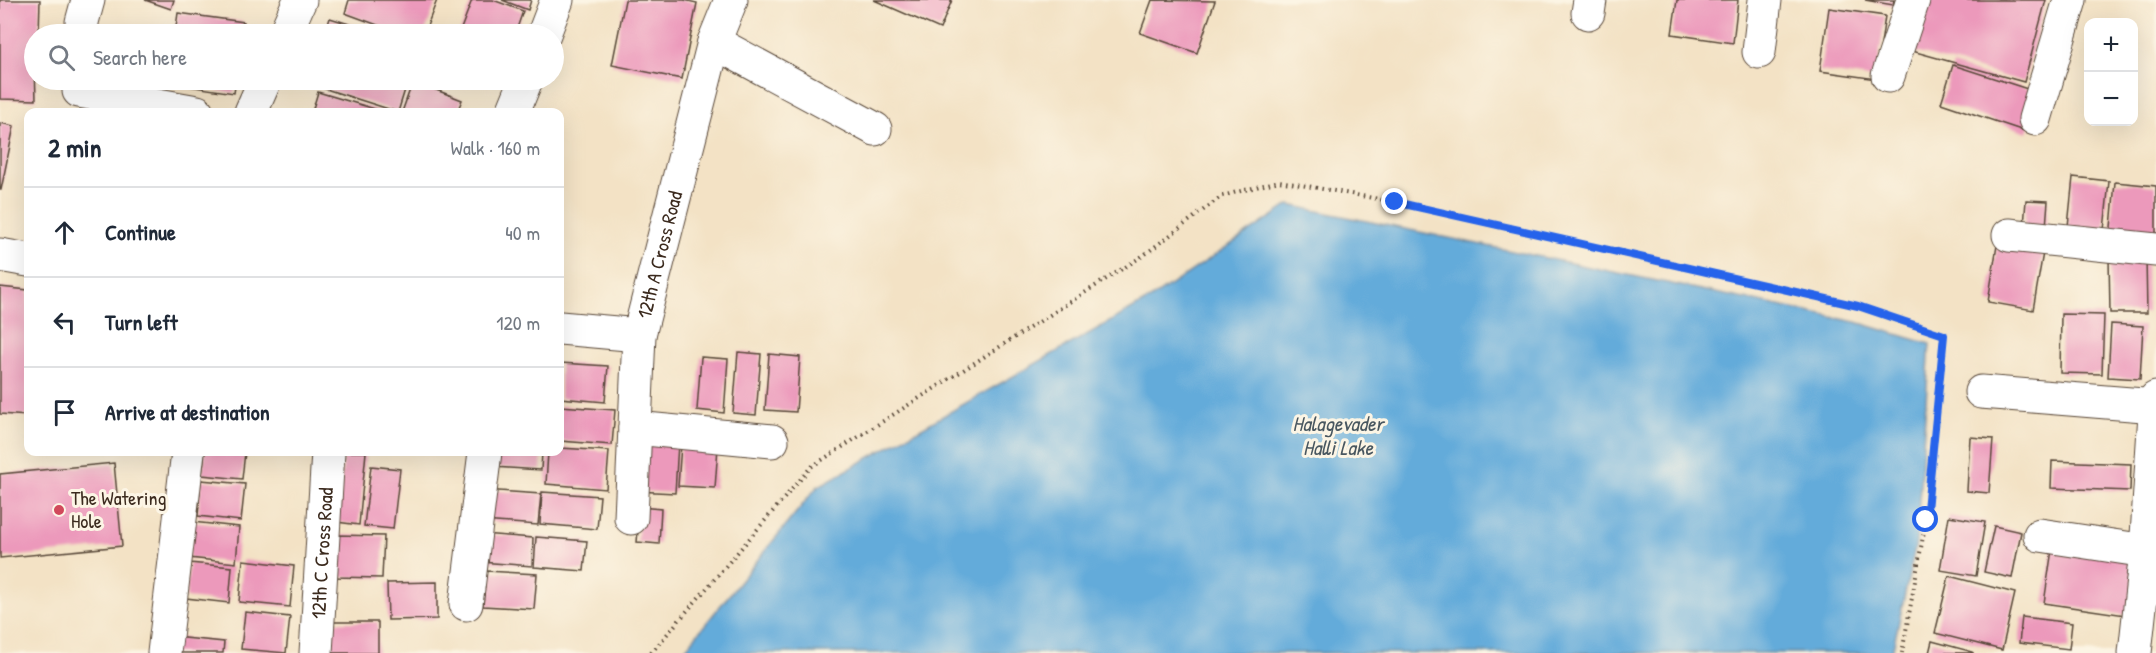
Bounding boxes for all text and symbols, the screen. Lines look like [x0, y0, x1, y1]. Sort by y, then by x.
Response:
map controls [2084, 18, 2138, 126]
button: + [2084, 18, 2138, 72]
search box [24, 24, 564, 90]
icon: search [45, 41, 78, 74]
text: Search here [93, 42, 187, 72]
button: − [2084, 72, 2138, 126]
text: 2 min [48, 130, 101, 165]
text: Walk · 160 m [451, 134, 540, 161]
street label: 12th A Cross Road [630, 188, 688, 321]
route end [1381, 188, 1407, 214]
icon: ahead [48, 216, 81, 249]
text: Continue [105, 217, 176, 247]
text: 40 m [505, 219, 540, 246]
icon: left [48, 306, 81, 339]
text: Turn left [105, 307, 178, 337]
text: 120 m [496, 309, 540, 336]
icon: arrive [48, 396, 81, 429]
text: Arrive at destination [105, 397, 270, 427]
water label: Halagevader Halli Lake [1293, 409, 1386, 462]
place label: The Watering Hole [71, 484, 167, 534]
street label: 12th C Cross Road [304, 486, 339, 620]
marker: The Watering Hole [52, 503, 66, 517]
route start [1912, 506, 1938, 532]

